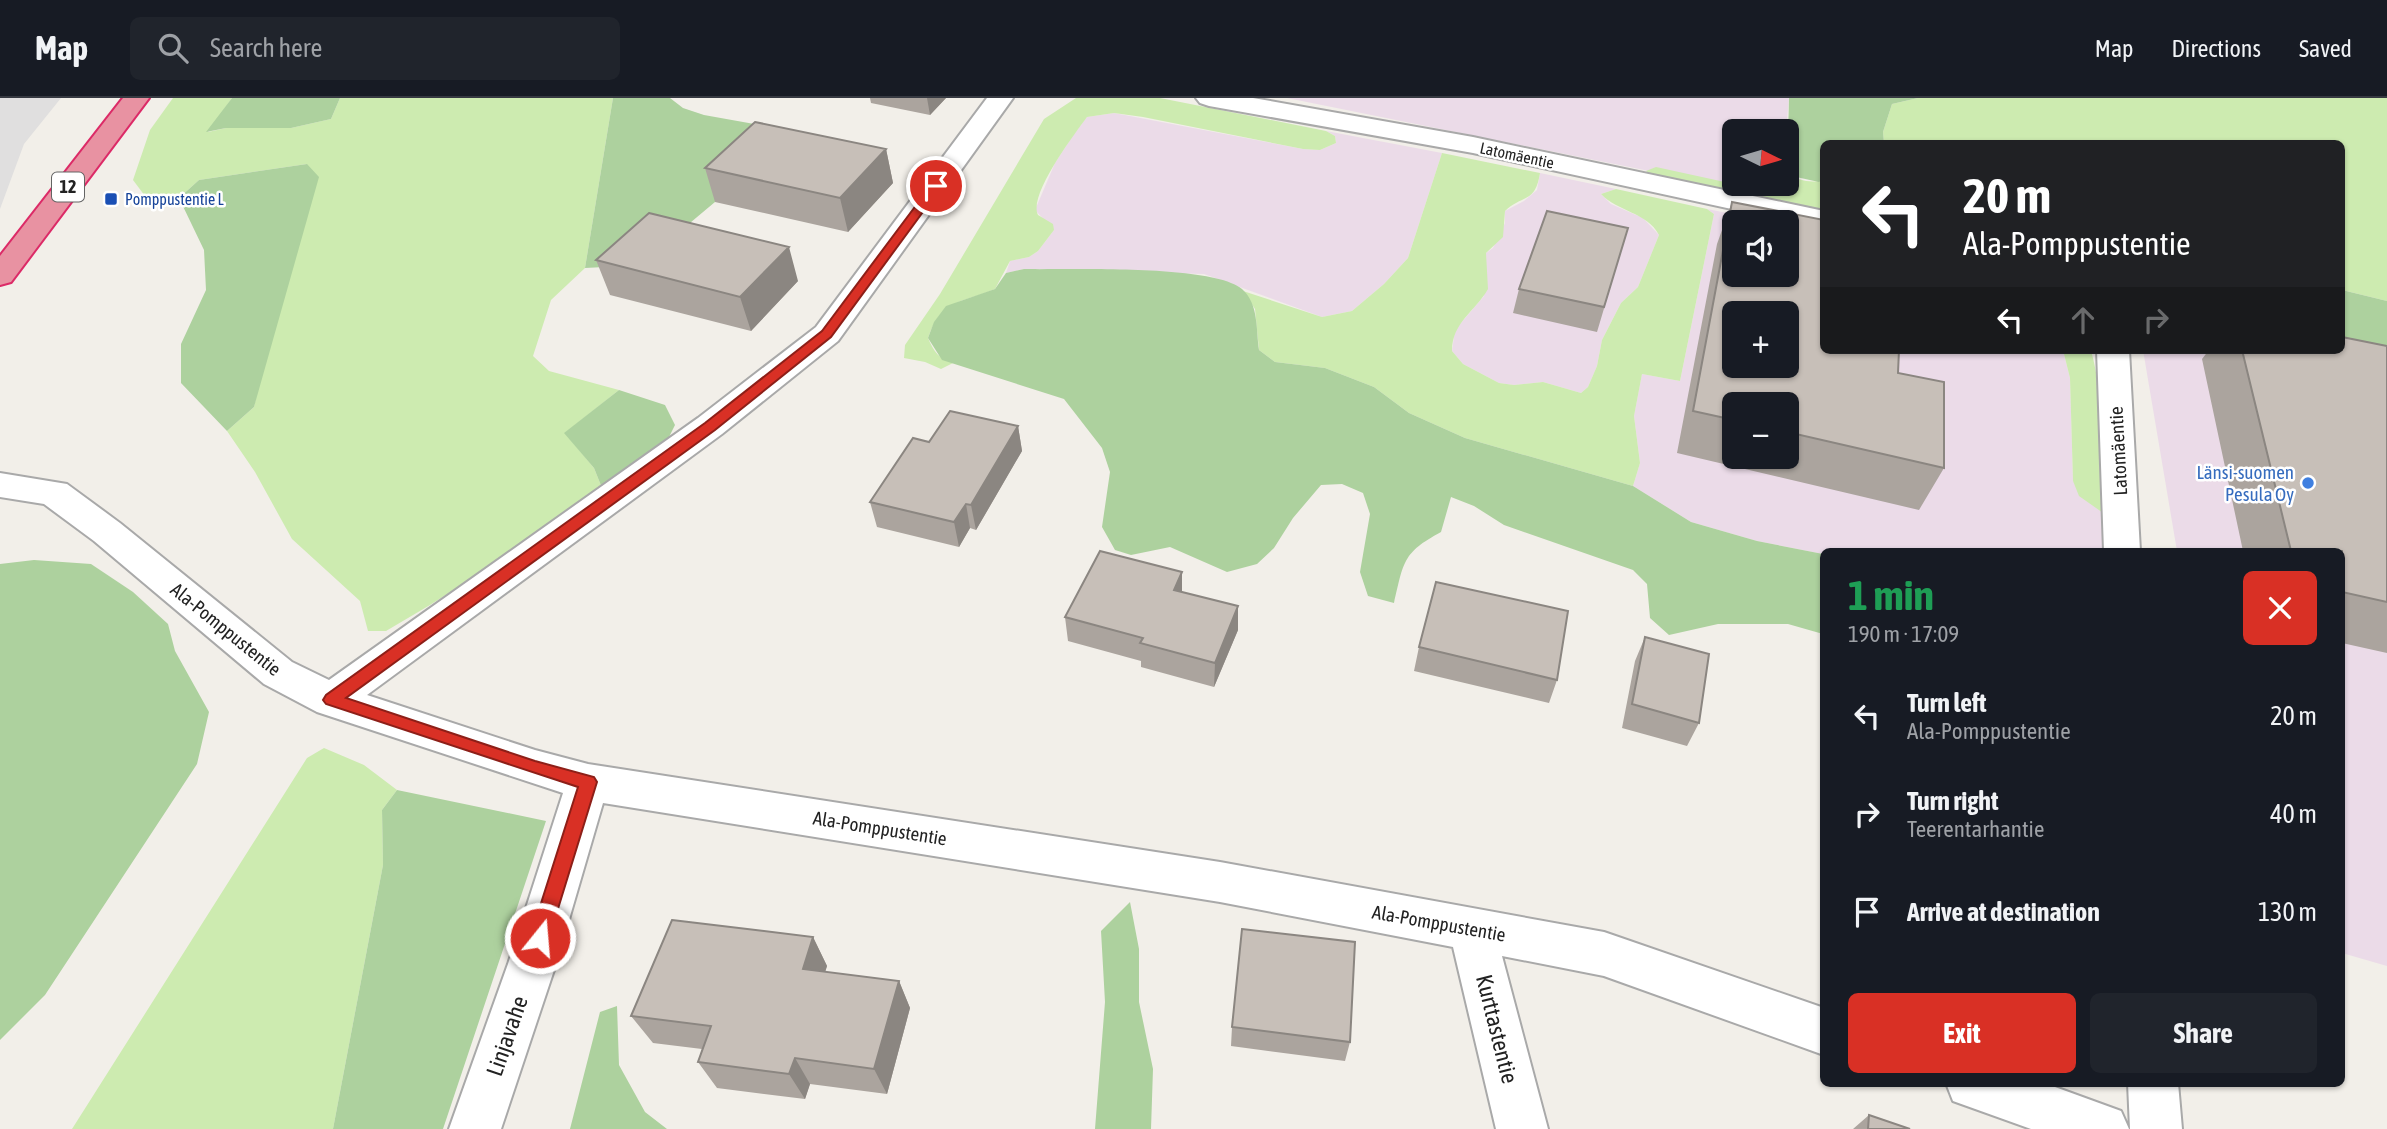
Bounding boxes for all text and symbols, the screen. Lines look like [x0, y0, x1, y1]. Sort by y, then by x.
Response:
search box [130, 17, 620, 80]
text: Map [35, 29, 88, 67]
icon: search [154, 29, 192, 67]
text: Search here [210, 33, 322, 63]
text: Map [2095, 35, 2133, 62]
text: Directions [2171, 35, 2261, 62]
text: Saved [2299, 35, 2352, 62]
north arrow [1722, 119, 1799, 196]
map controls [1722, 119, 1799, 469]
street label: Latomäentie [1478, 138, 1556, 172]
pin [906, 156, 966, 216]
icon: arrive [917, 167, 955, 205]
text: 20 m [1963, 167, 2051, 223]
icon: left [1848, 168, 1939, 259]
road number: 12 [52, 172, 84, 202]
place label: Pomppustentie L [125, 190, 224, 209]
marker: Pomppustentie L [103, 191, 119, 207]
button: sound [1722, 210, 1799, 287]
text: Ala-Pomppustentie [1963, 225, 2191, 262]
button: + [1722, 301, 1799, 378]
icon: left [1991, 301, 2029, 339]
icon: ahead [2064, 301, 2102, 339]
icon: right [2137, 301, 2175, 339]
button: − [1722, 392, 1799, 469]
street label: Latomäentie [2105, 406, 2131, 496]
place label: Länsi-suomen Pesula Oy [2196, 461, 2294, 505]
marker: Länsi-suomen Pesula Oy [2300, 475, 2316, 491]
text: 1 min [1848, 571, 1934, 619]
button: close [2243, 571, 2317, 645]
street label: Ala-Pomppustentie [167, 578, 285, 680]
text: 190 m · 17:09 [1848, 621, 1959, 647]
text: Turn left [1907, 688, 1987, 718]
icon: left [1848, 697, 1886, 735]
text: 20 m [2270, 701, 2317, 731]
text: Ala-Pomppustentie [1907, 718, 2071, 744]
text: Turn right [1907, 786, 1998, 816]
icon: right [1848, 795, 1886, 833]
text: 40 m [2270, 799, 2317, 829]
street label: Ala-Pomppustentie [812, 807, 948, 849]
text: Teerentarhantie [1907, 816, 2044, 842]
icon: arrive [1848, 893, 1886, 931]
text: Arrive at destination [1907, 897, 2100, 927]
text: 130 m [2258, 897, 2317, 927]
street label: Ala-Pomppustentie [1371, 900, 1507, 946]
position arrow [503, 901, 577, 975]
street label: Kurttastentie [1471, 972, 1523, 1086]
street label: Linjavahe [481, 993, 533, 1079]
button: Exit [1848, 993, 2076, 1073]
button: Share [2090, 993, 2317, 1073]

